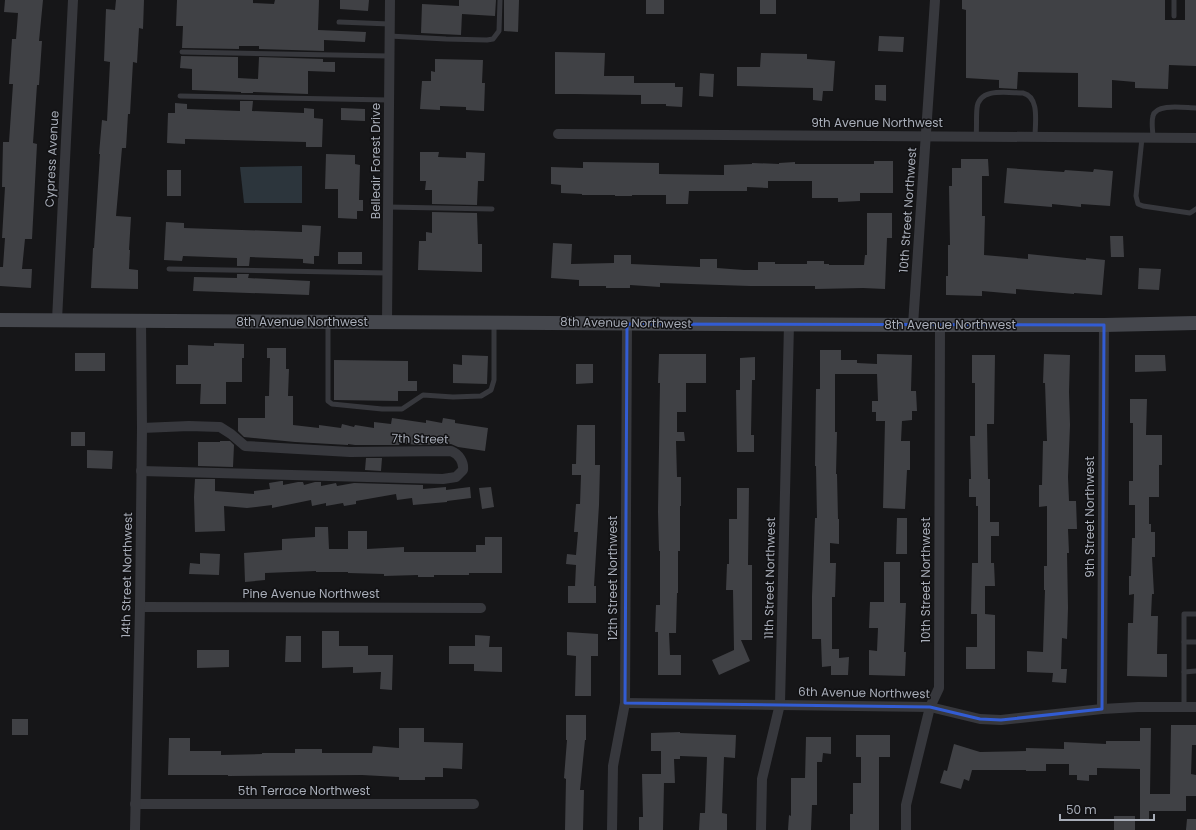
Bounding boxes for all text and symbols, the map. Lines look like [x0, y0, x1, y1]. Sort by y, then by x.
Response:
street label: Belleair Forest Drive [367, 103, 384, 219]
street label: Cypress Avenue [40, 110, 63, 208]
street label: 9th Avenue Northwest [811, 114, 943, 131]
street label: 10th Street Northwest [895, 147, 920, 273]
street label: 8th Avenue Northwest [236, 313, 368, 330]
street label: 8th Avenue Northwest [560, 313, 692, 332]
street label: 8th Avenue Northwest [884, 316, 1016, 333]
street label: 7th Street [391, 430, 449, 447]
street label: 9th Street Northwest [1081, 456, 1098, 578]
street label: 14th Street Northwest [117, 512, 136, 638]
street label: 12th Street Northwest [604, 516, 621, 640]
street label: 11th Street Northwest [760, 517, 779, 639]
street label: 10th Street Northwest [917, 517, 934, 643]
street label: Pine Avenue Northwest [242, 585, 380, 602]
street label: 6th Avenue Northwest [798, 683, 930, 702]
street label: 5th Terrace Northwest [238, 782, 370, 799]
scale bar [1060, 796, 1154, 822]
text: 50 m [1066, 801, 1097, 818]

